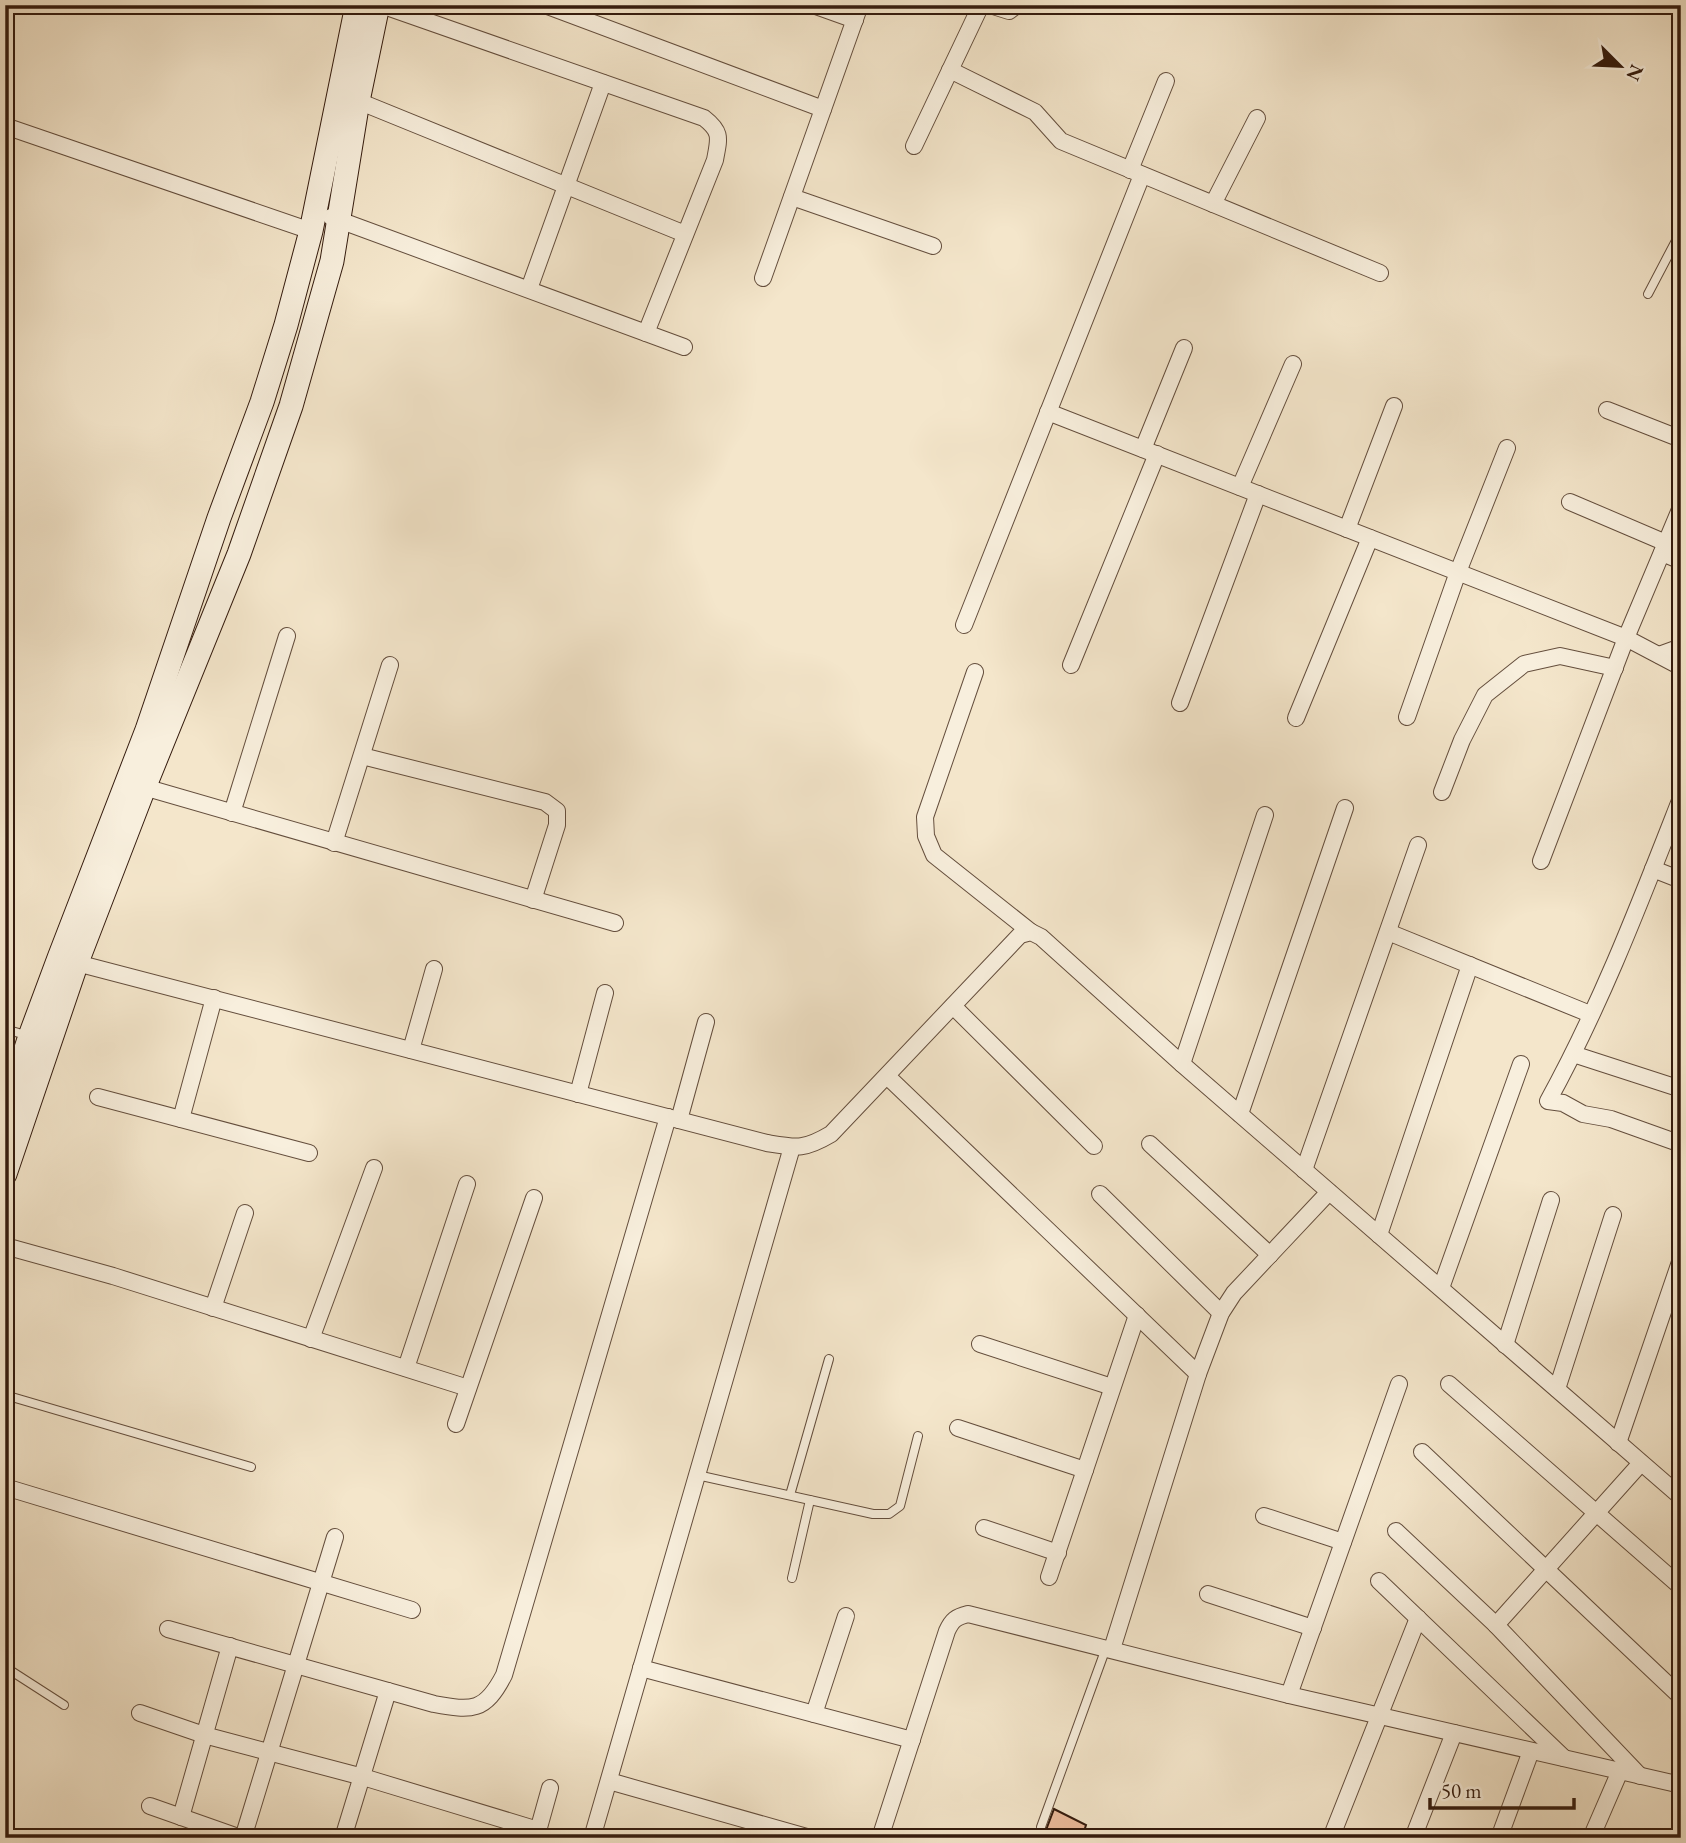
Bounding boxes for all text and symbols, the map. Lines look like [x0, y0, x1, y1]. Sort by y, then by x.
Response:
north arrow [1584, 32, 1654, 102]
text: N [1620, 61, 1650, 85]
scale bar [1430, 1766, 1574, 1810]
text: 50 m [1441, 1777, 1482, 1804]

